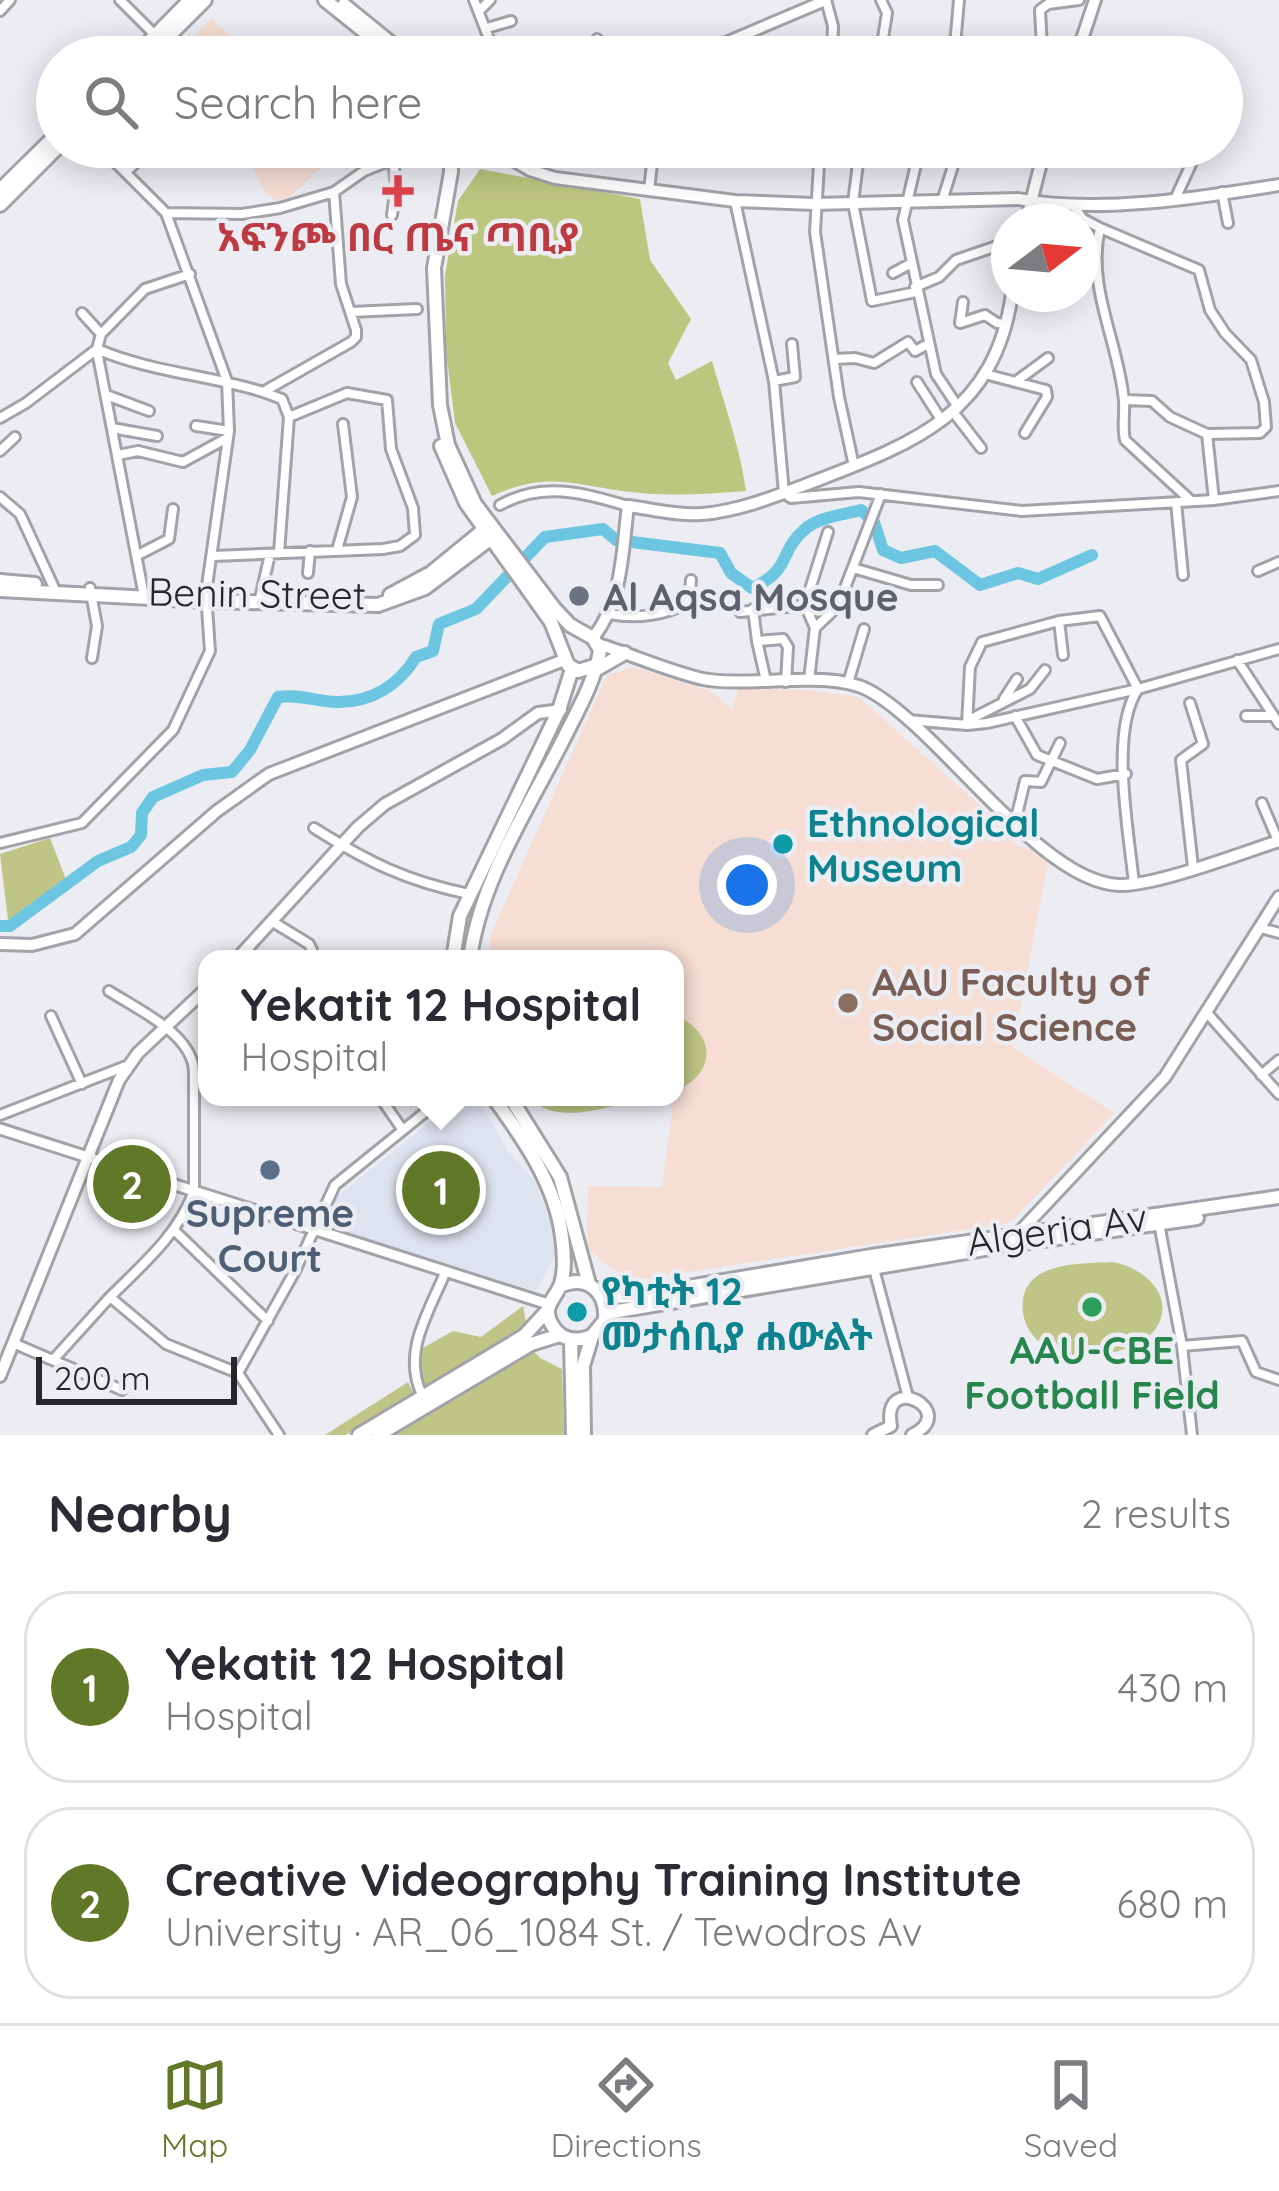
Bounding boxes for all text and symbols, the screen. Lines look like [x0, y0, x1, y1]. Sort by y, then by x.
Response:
search box [36, 36, 1243, 168]
icon: search [78, 69, 144, 135]
text: Search here [174, 74, 422, 130]
marker: አፍንጮ በር ጤና ጣቢያ [382, 175, 414, 207]
north arrow [991, 204, 1099, 312]
place label: አፍንጮ በር ጤና ጣቢያ [217, 212, 579, 261]
street label: Benin Street [148, 567, 366, 619]
place label: Al Aqsa Mosque [603, 572, 899, 621]
marker: Al Aqsa Mosque [566, 583, 592, 609]
place label: Ethnological Museum [807, 798, 1040, 892]
marker: Ethnological Museum [770, 831, 796, 857]
your location [717, 855, 777, 915]
popup [198, 950, 684, 1106]
place label: AAU Faculty of Social Science [872, 957, 1150, 1051]
text: Yekatit 12 Hospital [241, 976, 641, 1032]
marker: AAU Faculty of Social Science [835, 990, 861, 1016]
text: Hospital [241, 1032, 388, 1081]
pin: 2 [93, 1139, 171, 1229]
pin: 1 [402, 1145, 480, 1235]
marker: Supreme Court [257, 1157, 283, 1183]
place label: Supreme Court [186, 1188, 354, 1282]
street label: Algeria Av [964, 1192, 1150, 1266]
place label: የካቲት 12 መታሰቢያ ሐውልት [601, 1266, 873, 1360]
marker: AAU-CBE Football Field [1079, 1294, 1105, 1320]
marker: የካቲት 12 መታሰቢያ ሐውልት [564, 1299, 590, 1325]
place label: AAU-CBE Football Field [964, 1325, 1220, 1419]
scale bar [36, 1351, 237, 1404]
text: 200 m [54, 1357, 151, 1398]
text: Nearby [48, 1481, 232, 1545]
text: 2 results [1081, 1489, 1231, 1538]
text: Yekatit 12 Hospital [165, 1635, 566, 1691]
text: 1 [82, 1663, 98, 1712]
text: 430 m [1118, 1663, 1228, 1712]
text: Hospital [165, 1691, 313, 1740]
text: Creative Videography Training Institute [165, 1851, 1022, 1907]
text: 2 [79, 1879, 101, 1928]
text: 680 m [1117, 1879, 1228, 1928]
text: University · AR_06_1084 St. / Tewodros Av [165, 1907, 922, 1956]
tab: Map [161, 2052, 228, 2165]
tab: Directions [550, 2052, 702, 2165]
tab: Saved [1024, 2052, 1118, 2165]

